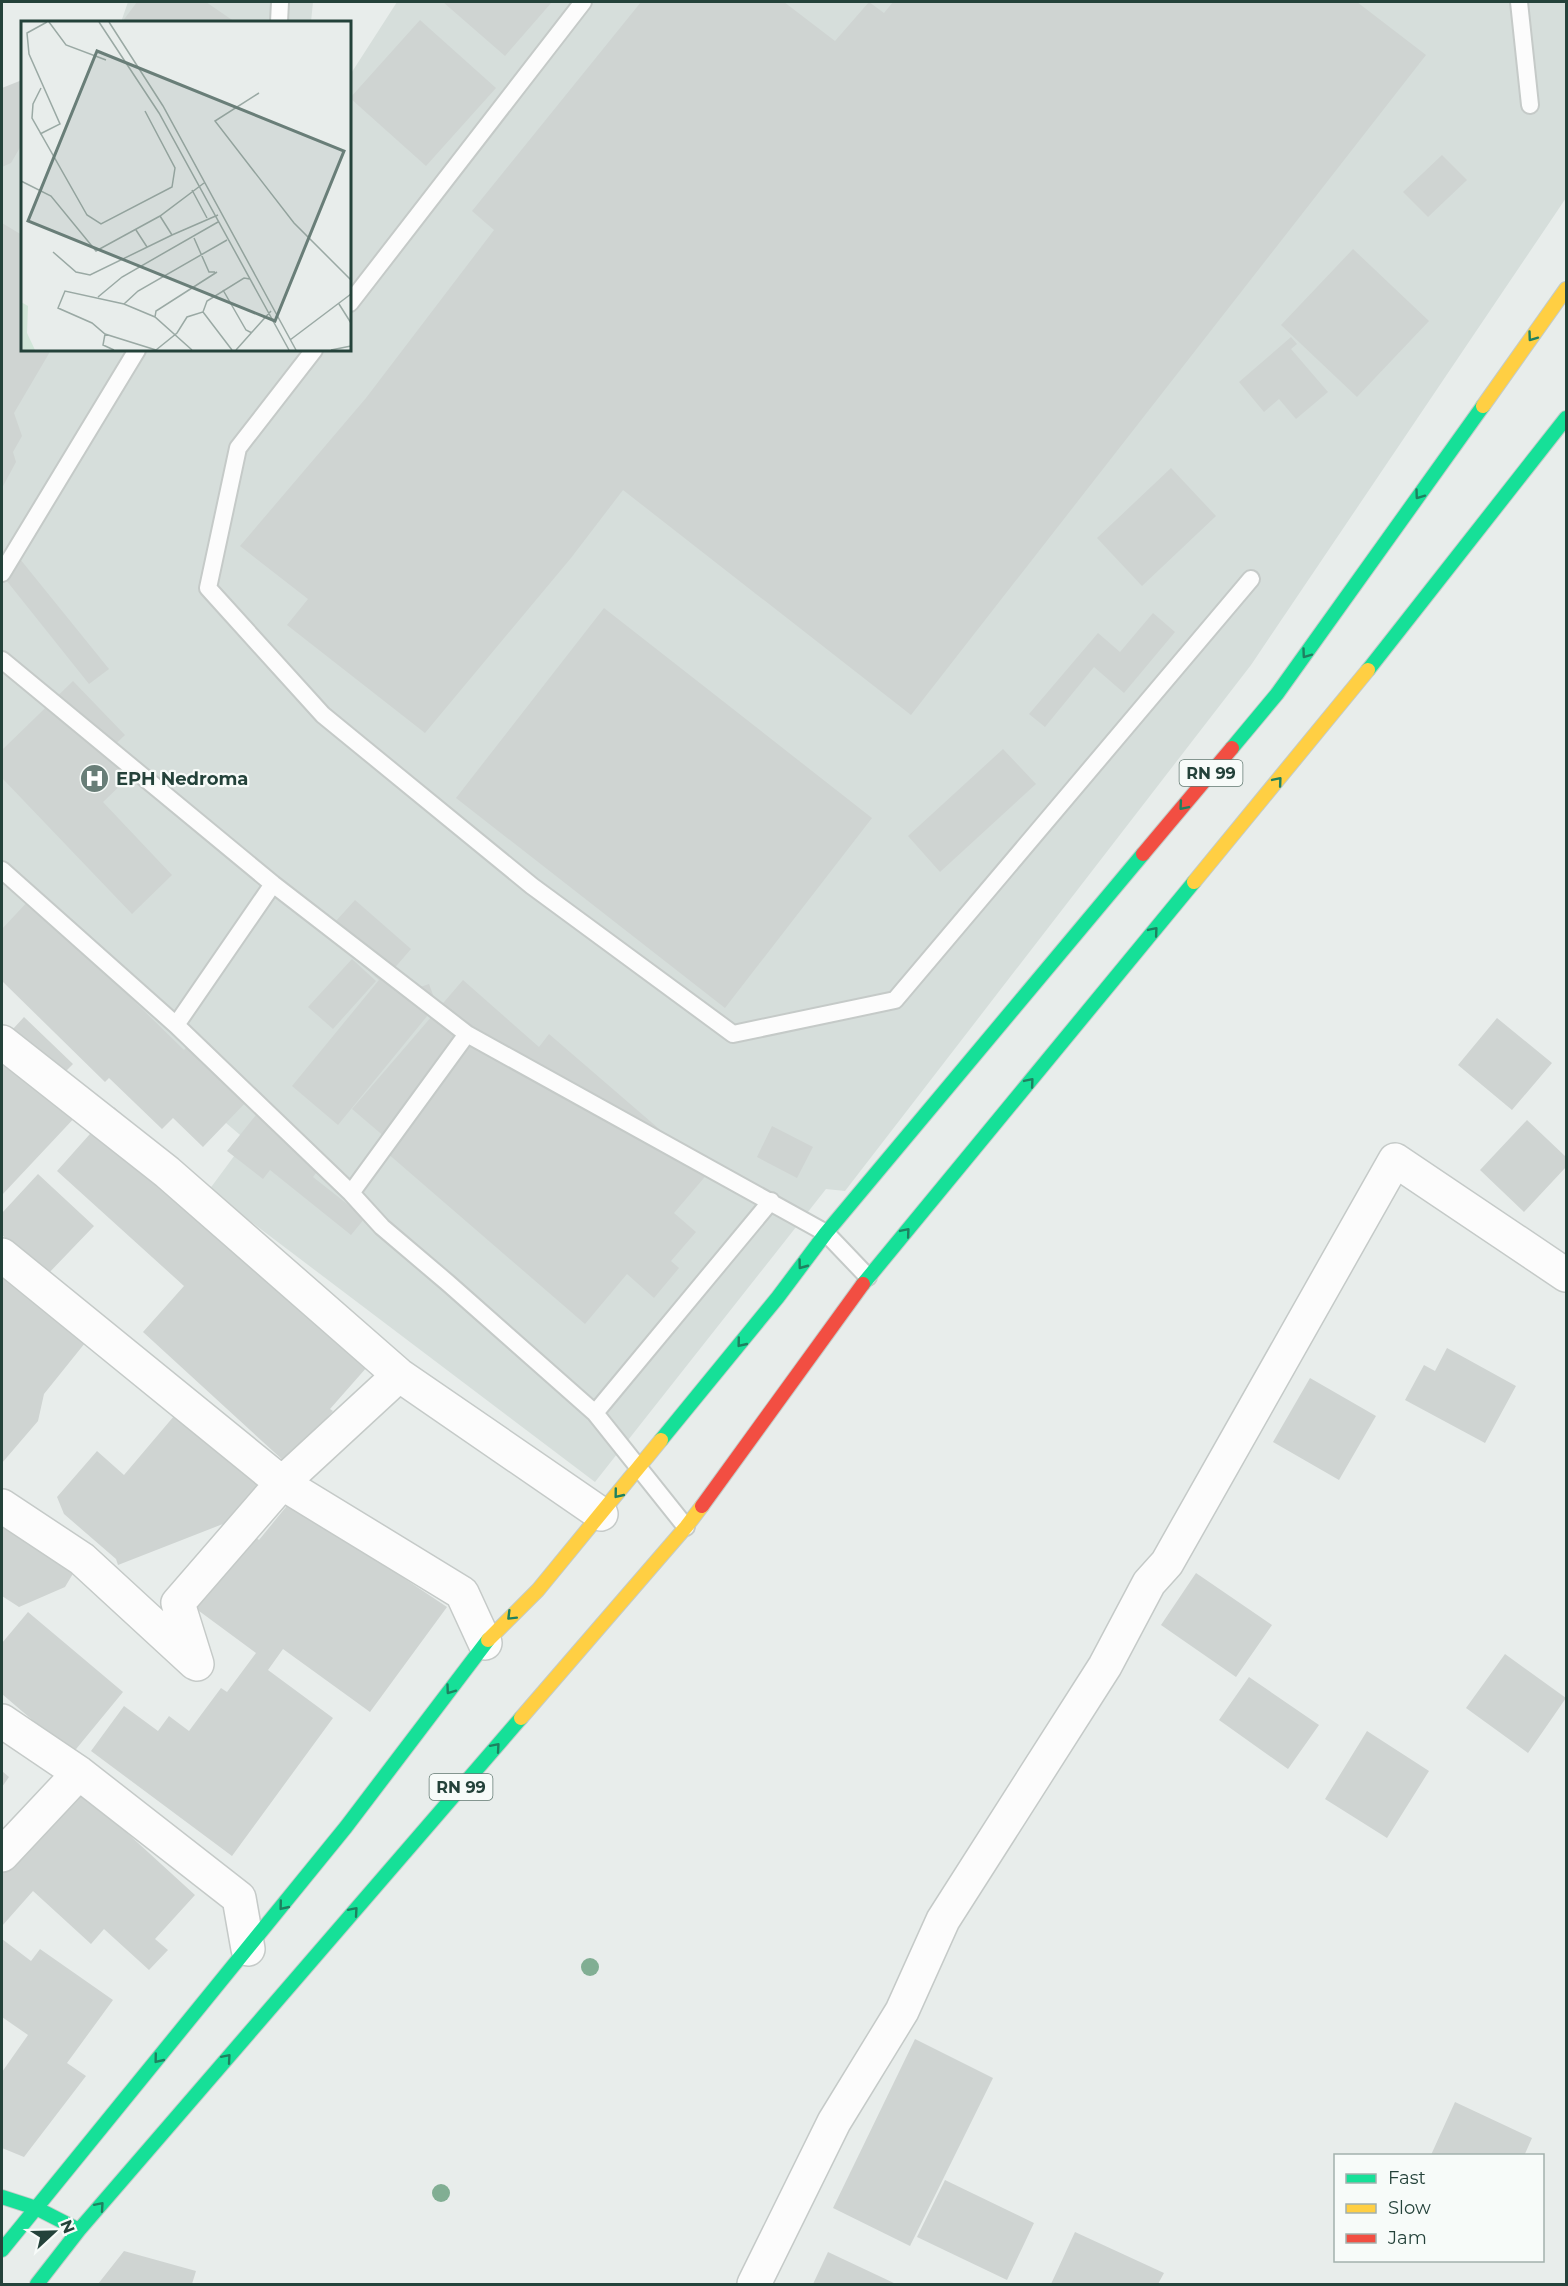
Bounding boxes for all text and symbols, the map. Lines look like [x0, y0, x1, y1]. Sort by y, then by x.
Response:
inset map [21, 21, 351, 351]
one-way arrow [1529, 330, 1540, 341]
one-way arrow [1415, 489, 1426, 500]
one-way arrow [1302, 647, 1313, 658]
road number: RN 99 [1180, 760, 1242, 786]
hospital icon: EPH Nedroma [79, 763, 111, 795]
place label: EPH Nedroma [116, 768, 248, 790]
one-way arrow [1271, 777, 1282, 788]
one-way arrow [1180, 799, 1191, 810]
one-way arrow [1147, 927, 1158, 938]
one-way arrow [1023, 1078, 1034, 1089]
one-way arrow [898, 1228, 909, 1239]
one-way arrow [798, 1258, 809, 1269]
one-way arrow [737, 1336, 748, 1347]
one-way arrow [614, 1487, 625, 1498]
one-way arrow [508, 1609, 519, 1620]
one-way arrow [446, 1683, 457, 1694]
one-way arrow [488, 1743, 499, 1754]
road number: RN 99 [430, 1774, 492, 1800]
one-way arrow [280, 1899, 291, 1910]
one-way arrow [347, 1907, 358, 1918]
one-way arrow [154, 2052, 165, 2063]
one-way arrow [220, 2054, 231, 2065]
legend [1334, 2154, 1544, 2262]
text: Fast [1388, 2167, 1426, 2189]
text: Slow [1388, 2197, 1431, 2219]
north arrow [24, 2202, 84, 2262]
one-way arrow [92, 2202, 103, 2213]
text: N [56, 2217, 79, 2236]
text: Jam [1387, 2227, 1427, 2249]

